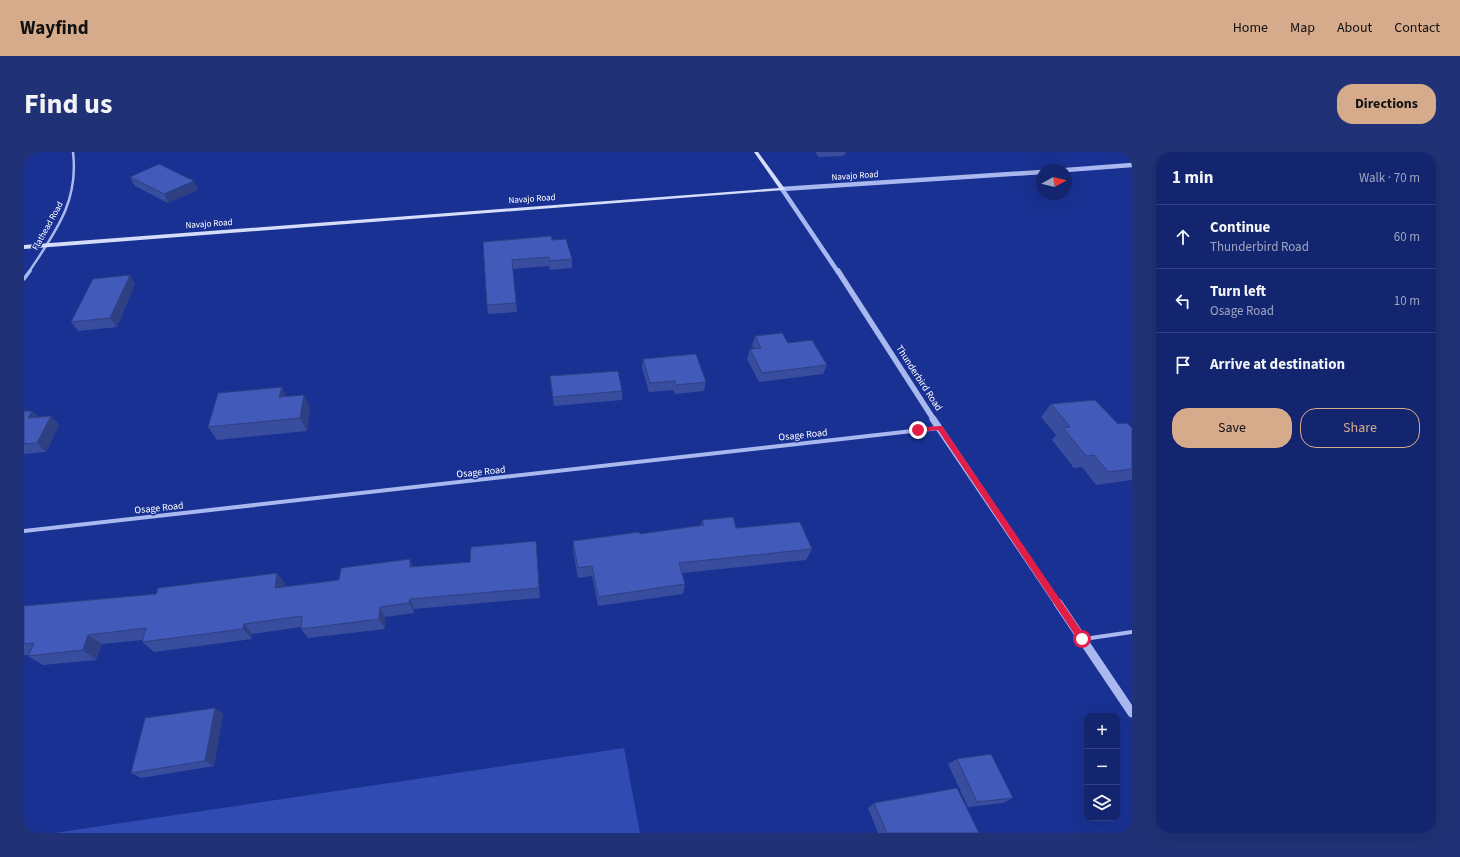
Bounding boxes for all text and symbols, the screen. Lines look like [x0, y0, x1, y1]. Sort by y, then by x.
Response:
text: Wayfind [20, 15, 89, 42]
text: Home [1233, 18, 1268, 38]
text: Map [1290, 18, 1315, 38]
text: About [1337, 18, 1372, 38]
text: Contact [1394, 18, 1440, 38]
text: Find us [24, 84, 112, 124]
button: Directions [1337, 84, 1436, 124]
north arrow [1036, 164, 1072, 200]
text: 1 min [1172, 166, 1213, 190]
street label: Navajo Road [831, 168, 879, 184]
text: Walk · 70 m [1359, 169, 1420, 187]
street label: Navajo Road [508, 191, 556, 207]
street label: Flathead Road [29, 199, 67, 253]
street label: Navajo Road [185, 216, 233, 232]
text: Continue [1210, 217, 1270, 238]
icon: ahead [1172, 226, 1194, 248]
text: 60 m [1394, 228, 1420, 246]
text: Thunderbird Road [1210, 238, 1309, 256]
text: Turn left [1210, 281, 1266, 302]
icon: left [1172, 290, 1194, 312]
text: 10 m [1394, 292, 1420, 310]
text: Osage Road [1210, 302, 1274, 320]
street label: Thunderbird Road [892, 342, 946, 414]
icon: arrive [1172, 354, 1194, 376]
text: Arrive at destination [1210, 354, 1345, 375]
button: Save [1172, 408, 1292, 448]
button: Share [1300, 408, 1420, 448]
route end [909, 421, 927, 439]
street label: Osage Road [778, 425, 828, 445]
street label: Osage Road [456, 462, 506, 482]
street label: Osage Road [134, 498, 184, 518]
route start [1073, 630, 1091, 648]
map controls [1084, 713, 1120, 821]
button: + [1084, 713, 1120, 749]
button: − [1084, 749, 1120, 785]
button: layers [1084, 785, 1120, 821]

